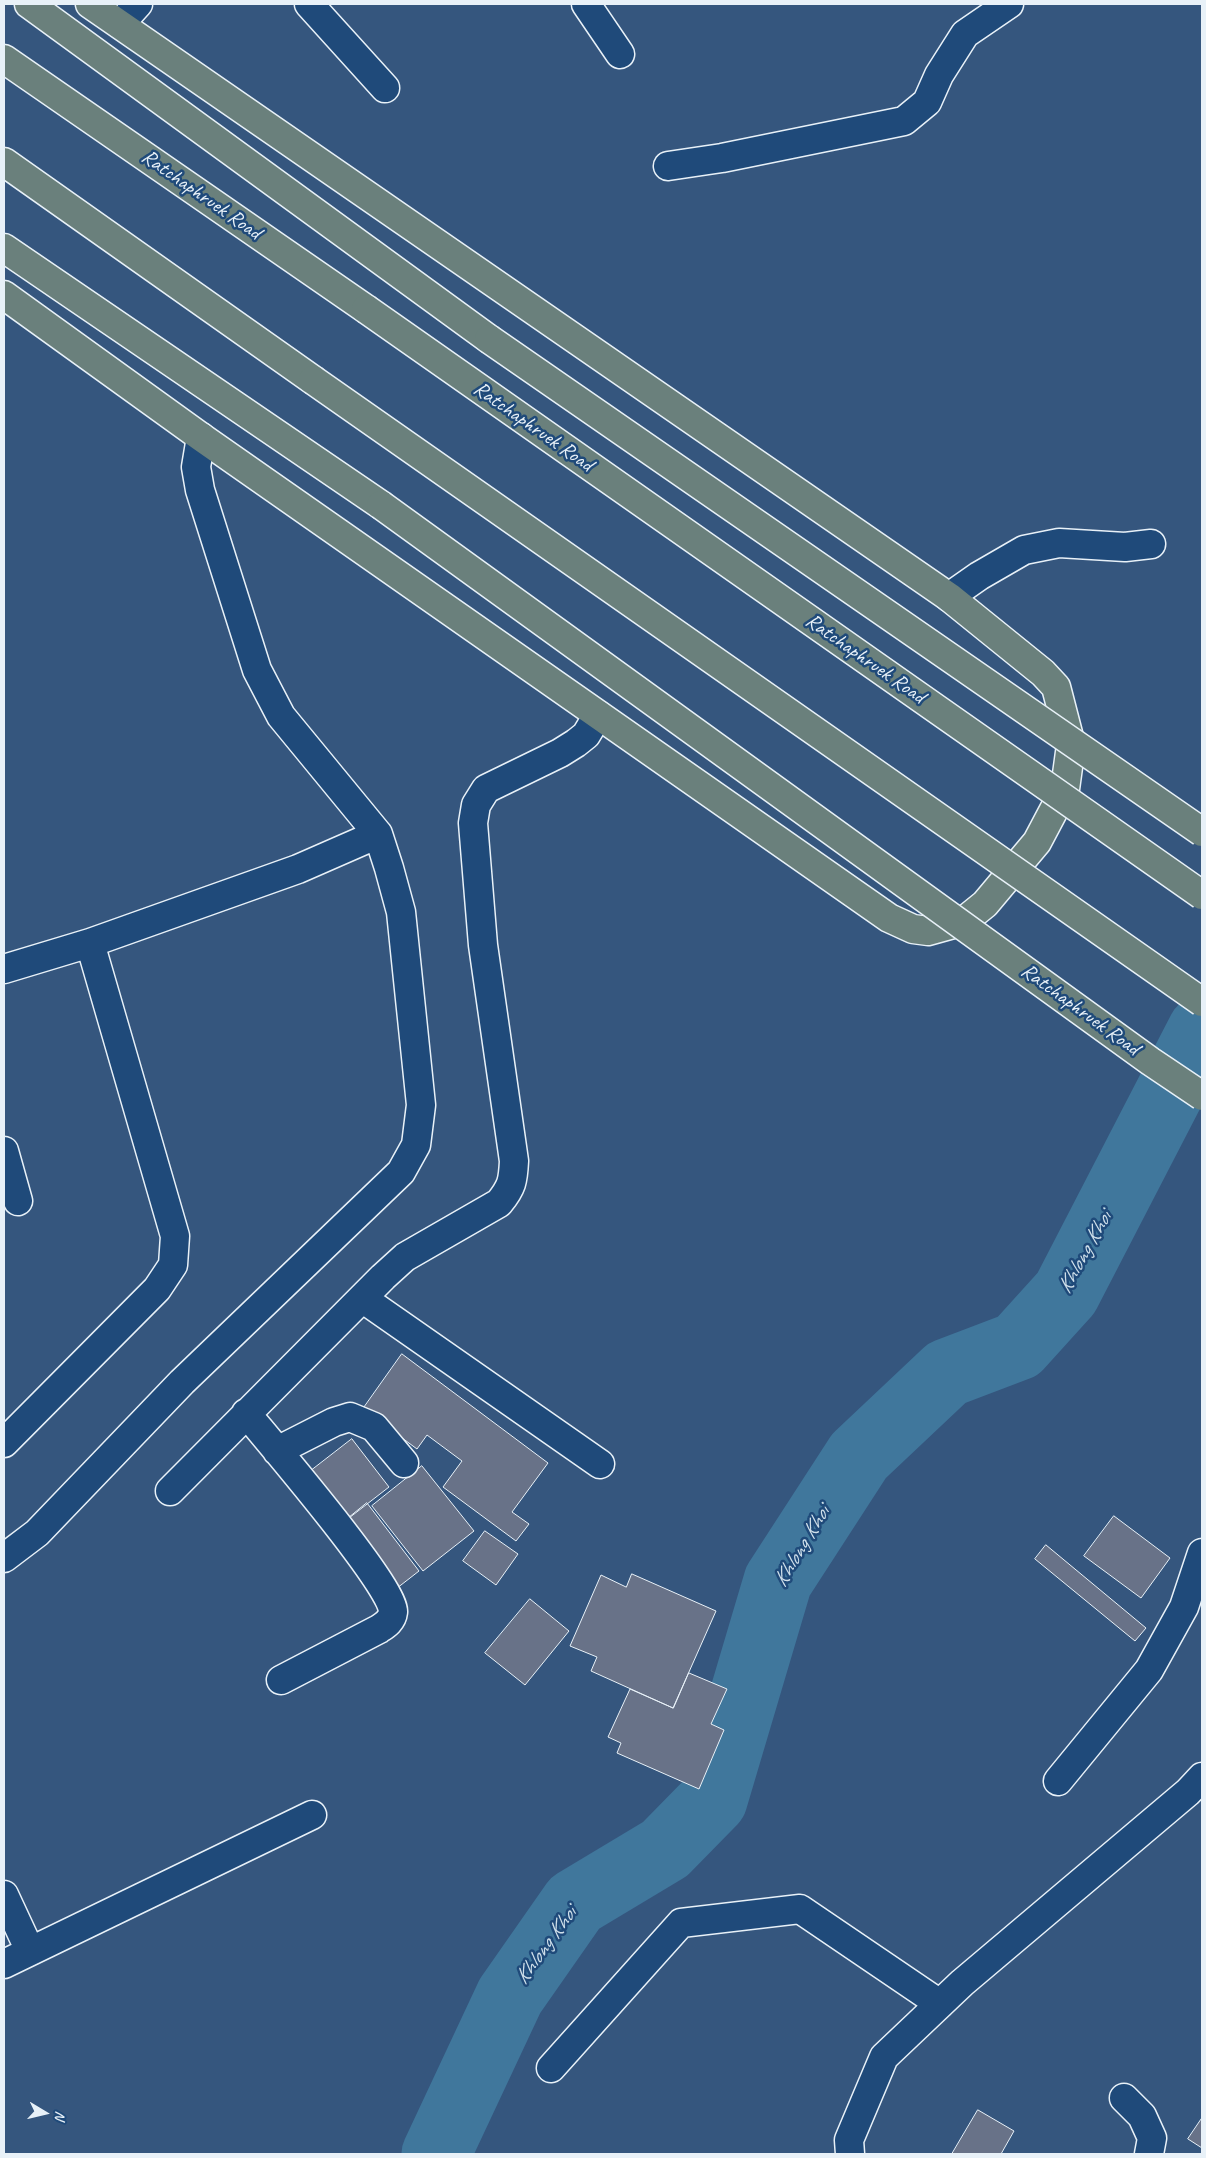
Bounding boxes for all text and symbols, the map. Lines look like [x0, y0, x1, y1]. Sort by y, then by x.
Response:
street label: Ratchaphruek Road [136, 145, 266, 245]
street label: Ratchaphruek Road [468, 377, 598, 477]
street label: Ratchaphruek Road [800, 609, 930, 709]
street label: Ratchaphruek Road [1016, 959, 1144, 1061]
water label: Khlong Khoi [1052, 1208, 1118, 1298]
water label: Khlong Khoi [768, 1502, 836, 1592]
water label: Khlong Khoi [509, 1902, 583, 1990]
north arrow [20, 2088, 70, 2138]
text: N [51, 2110, 69, 2121]

